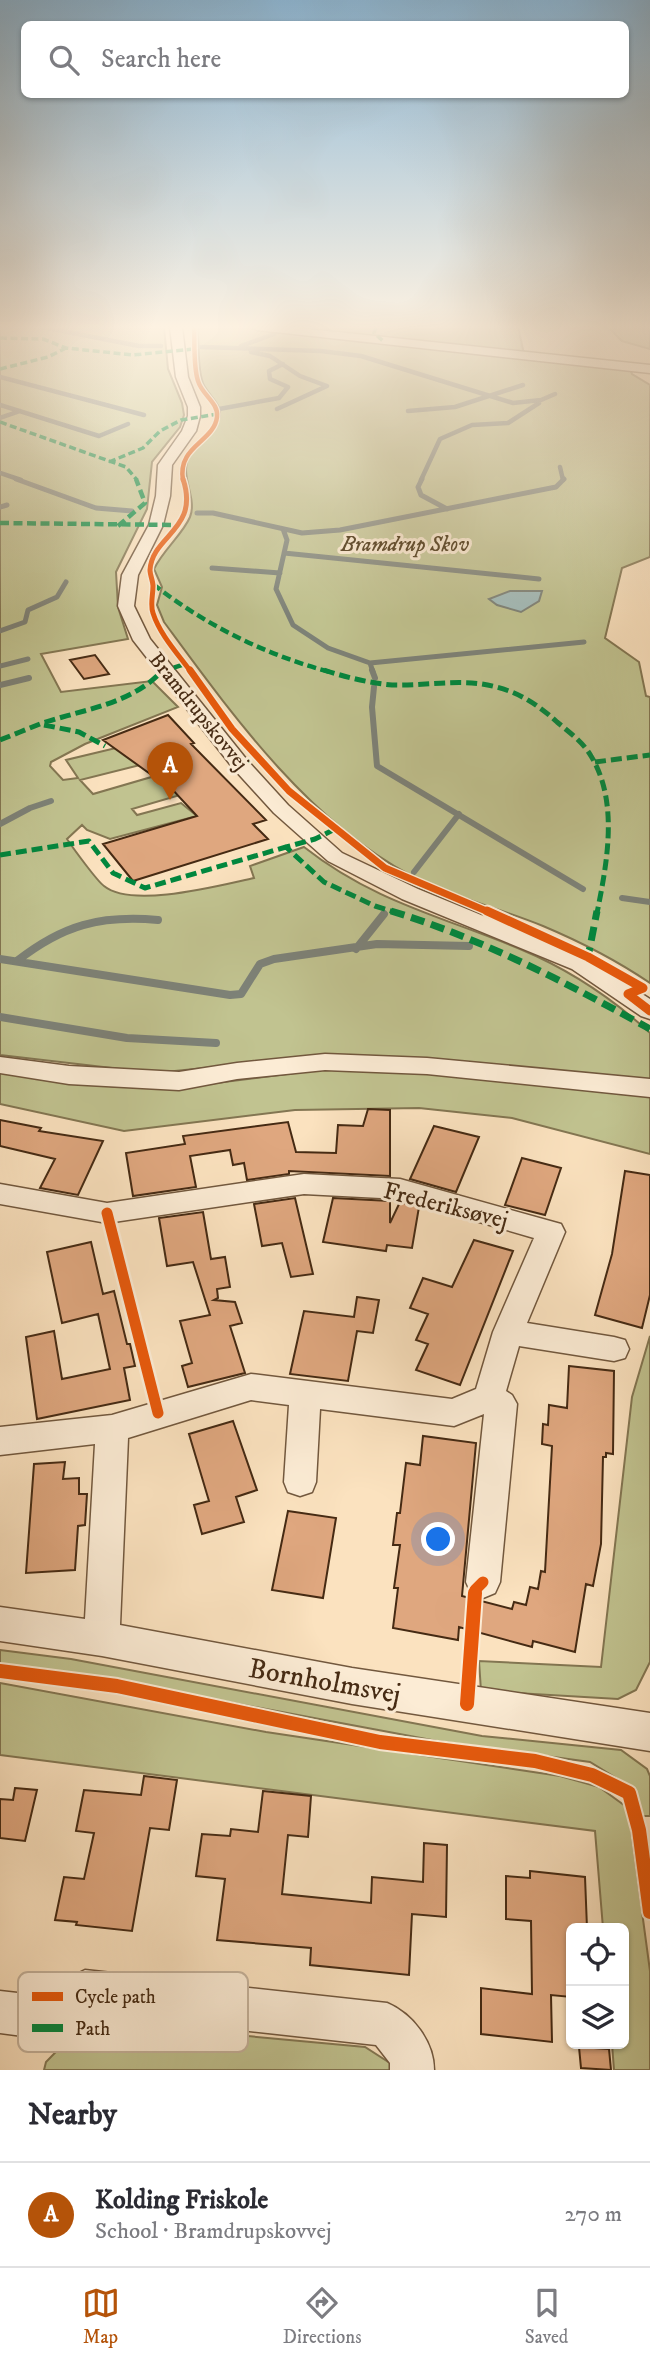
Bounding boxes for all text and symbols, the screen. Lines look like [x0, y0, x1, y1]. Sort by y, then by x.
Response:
search box [21, 21, 629, 98]
icon: search [45, 41, 83, 79]
text: Search here [101, 43, 221, 76]
park label: Bramdrup Skov [340, 532, 470, 558]
street label: Bramdrupskovvej [143, 647, 254, 776]
pin: A [147, 742, 193, 800]
street label: Frederiksøvej [380, 1176, 511, 1236]
your location [421, 1522, 455, 1556]
street label: Bornholmsvej [246, 1651, 404, 1712]
map controls [566, 1923, 629, 2049]
button: locate [566, 1923, 629, 1986]
legend [18, 1972, 248, 2052]
text: Cycle path [75, 1986, 156, 2009]
button: layers [566, 1986, 629, 2049]
text: Path [75, 2018, 110, 2041]
text: Nearby [28, 2097, 117, 2134]
text: Kolding Friskole [95, 2184, 268, 2217]
text: A [44, 2200, 58, 2229]
text: 270 m [565, 2200, 622, 2229]
text: School · Bramdrupskovvej [95, 2217, 332, 2246]
tab: Map [82, 2284, 120, 2349]
tab: Directions [283, 2284, 362, 2349]
tab: Saved [525, 2284, 568, 2349]

